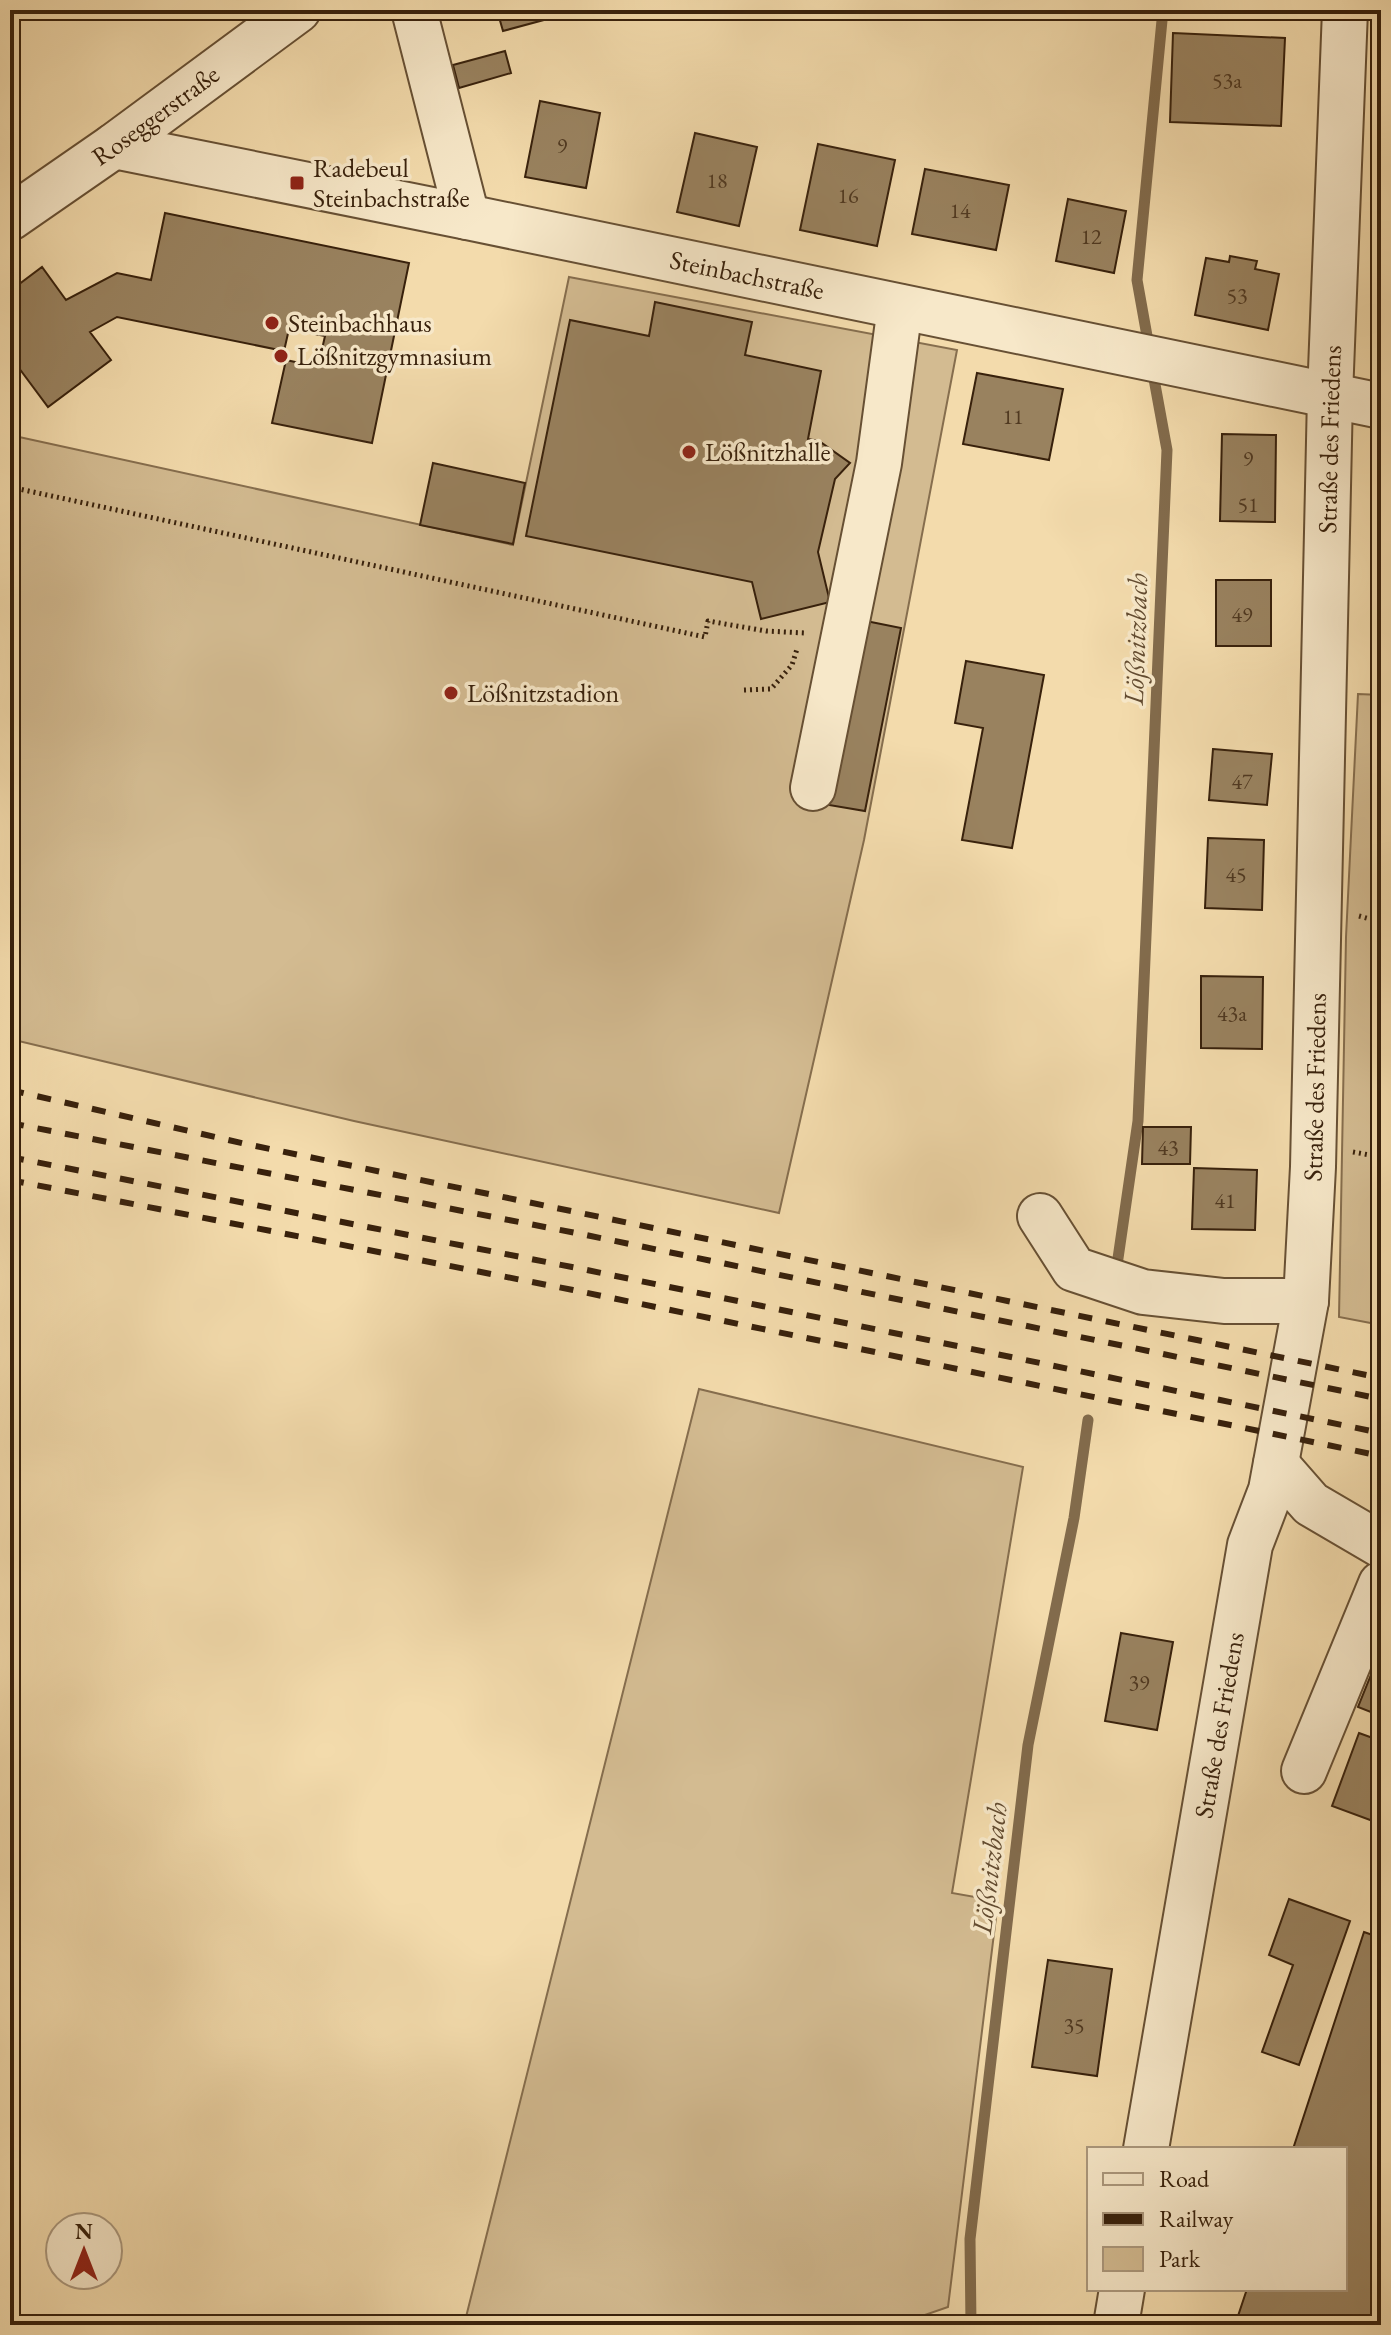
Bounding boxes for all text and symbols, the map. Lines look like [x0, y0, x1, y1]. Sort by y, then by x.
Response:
street label: Roseggerstraße [85, 57, 226, 173]
house number: 53a [1212, 66, 1242, 95]
house number: 9 [557, 131, 568, 160]
place label: Radebeul Steinbachstraße [313, 151, 470, 215]
house number: 18 [706, 166, 728, 195]
marker: Radebeul Steinbachstraße [288, 174, 306, 192]
house number: 16 [837, 181, 859, 210]
house number: 14 [949, 196, 971, 225]
house number: 12 [1080, 222, 1102, 251]
street label: Steinbachstraße [667, 242, 827, 307]
house number: 53 [1226, 281, 1248, 310]
place label: Steinbachhaus [288, 306, 432, 340]
marker: Steinbachhaus [263, 314, 281, 332]
place label: Lößnitzgymnasium [297, 339, 492, 373]
street label: Straße des Friedens [1310, 345, 1349, 534]
marker: Lößnitzgymnasium [272, 347, 290, 365]
house number: 11 [1002, 402, 1024, 431]
place label: Lößnitzhalle [705, 435, 831, 469]
marker: Lößnitzhalle [680, 443, 698, 461]
house number: 9 [1243, 444, 1254, 473]
house number: 51 [1237, 490, 1259, 519]
water label: Lößnitzbach [1115, 572, 1155, 707]
house number: 49 [1231, 600, 1253, 629]
place label: Lößnitzstadion [467, 676, 620, 710]
marker: Lößnitzstadion [442, 684, 460, 702]
house number: 47 [1231, 767, 1253, 796]
house number: 45 [1225, 860, 1247, 889]
street label: Straße des Friedens [1295, 993, 1334, 1182]
house number: 43a [1217, 999, 1247, 1028]
house number: 43 [1157, 1133, 1179, 1162]
house number: 41 [1214, 1186, 1236, 1215]
street label: Straße des Friedens [1186, 1630, 1252, 1821]
house number: 39 [1128, 1668, 1150, 1697]
water label: Lößnitzbach [963, 1800, 1015, 1937]
house number: 35 [1063, 2011, 1085, 2040]
legend [1087, 2147, 1347, 2291]
text: Road [1159, 2163, 1210, 2194]
text: Railway [1159, 2203, 1234, 2234]
north arrow [44, 2211, 124, 2291]
text: N [75, 2217, 93, 2246]
text: Park [1159, 2243, 1201, 2274]

